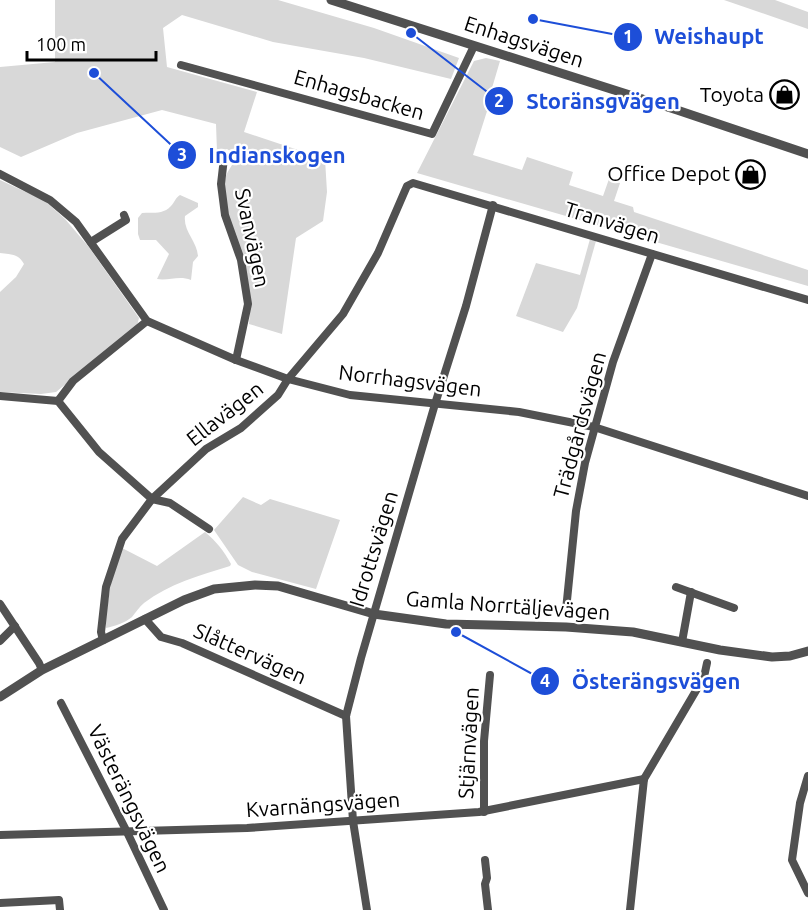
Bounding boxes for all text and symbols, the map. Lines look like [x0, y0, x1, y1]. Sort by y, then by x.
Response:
street label: Enhagsvägen [461, 10, 587, 72]
callout: Weishaupt [613, 17, 776, 57]
text: Weishaupt [654, 23, 764, 48]
scale bar [27, 24, 156, 62]
text: 1 [623, 26, 633, 46]
text: 100 m [36, 34, 86, 54]
street label: Enhagsbacken [291, 64, 427, 124]
shop icon: Toyota [769, 79, 801, 111]
callout: Storänsgvägen [484, 81, 692, 121]
place label: Toyota [700, 82, 764, 106]
text: Storänsgvägen [526, 88, 680, 113]
text: 2 [494, 90, 504, 110]
callout: Indianskogen [167, 135, 358, 175]
text: Indianskogen [208, 142, 346, 167]
text: 3 [177, 144, 187, 164]
shop icon: Office Depot [735, 158, 767, 190]
place label: Office Depot [607, 161, 730, 185]
street label: Svanvägen [231, 186, 275, 289]
street label: Tranvägen [562, 196, 663, 248]
street label: Trädgårdsvägen [548, 349, 610, 501]
street label: Norrhagsvägen [337, 359, 483, 401]
street label: Ellavägen [181, 376, 267, 450]
street label: Idrottsvägen [344, 488, 402, 610]
street label: Gamla Norrtäljevägen [405, 586, 611, 624]
street label: Slåttervägen [190, 618, 310, 689]
callout: Österängsvägen [530, 661, 753, 701]
text: Österängsvägen [572, 668, 740, 693]
text: 4 [540, 670, 550, 690]
street label: Stjärnvägen [453, 687, 483, 799]
street label: Västerängsvägen [84, 721, 176, 876]
street label: Kvarnängsvägen [245, 787, 401, 821]

